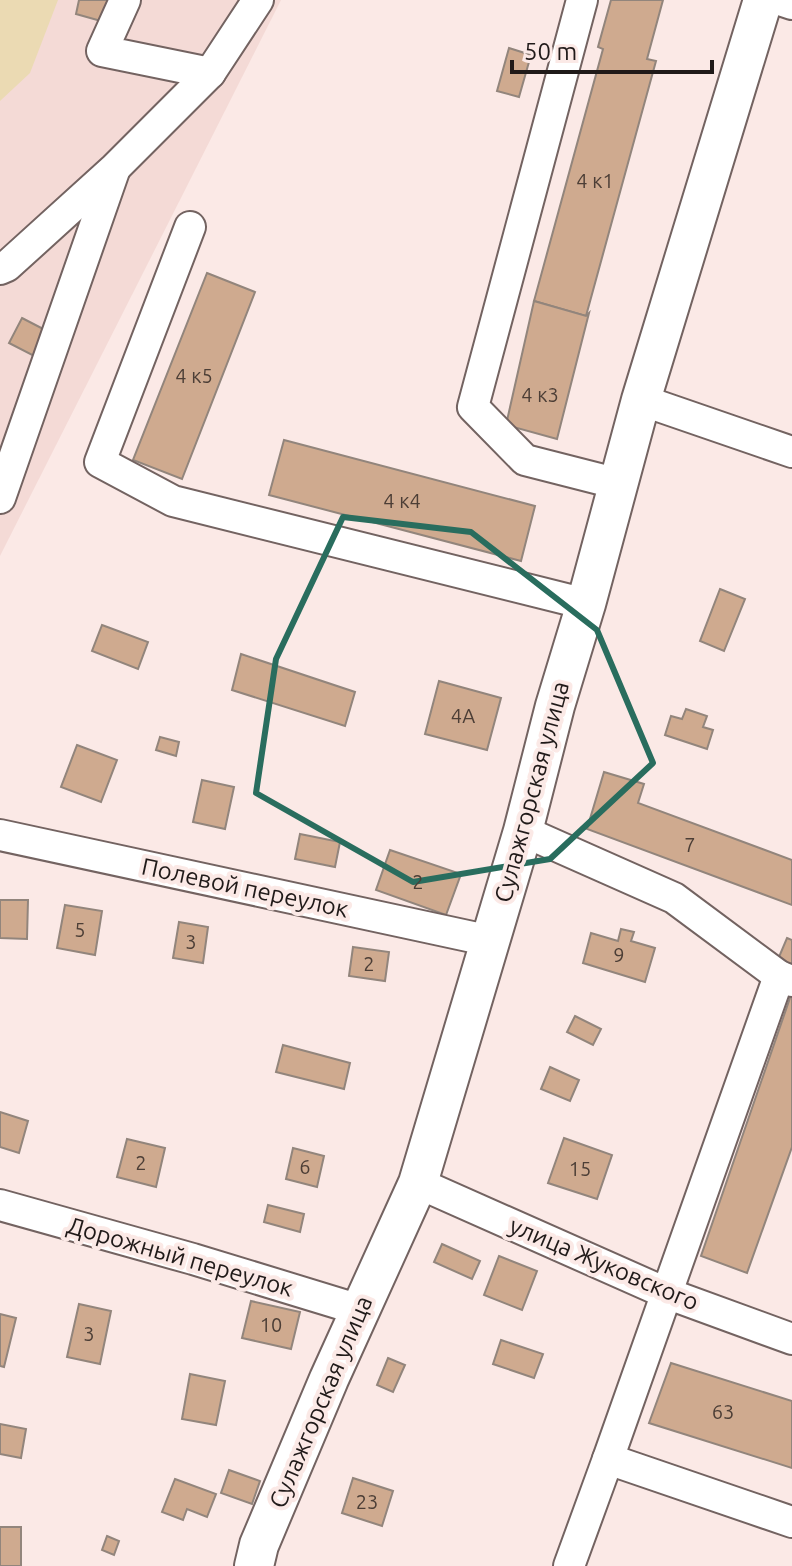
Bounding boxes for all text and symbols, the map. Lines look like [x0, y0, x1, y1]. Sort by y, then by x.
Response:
scale bar [512, 24, 712, 74]
text: 50 m [524, 38, 577, 65]
house number: 4 к1 [576, 169, 614, 192]
house number: 4 к5 [175, 364, 213, 387]
house number: 4 к3 [521, 383, 559, 406]
house number: 4 к4 [383, 489, 421, 512]
street label: Сулажгорская улица [489, 678, 574, 905]
house number: 4А [451, 704, 475, 727]
house number: 7 [684, 833, 696, 856]
street label: Полевой переулок [139, 852, 351, 923]
house number: 2 [412, 870, 424, 893]
house number: 5 [74, 918, 86, 941]
house number: 3 [185, 930, 197, 953]
house number: 9 [613, 943, 625, 966]
house number: 2 [363, 952, 375, 975]
house number: 2 [135, 1151, 147, 1174]
house number: 6 [299, 1155, 311, 1178]
house number: 15 [569, 1157, 591, 1180]
street label: Дорожный переулок [64, 1211, 296, 1302]
street label: улица Жуковского [506, 1212, 703, 1316]
street label: Сулажгорская улица [264, 1292, 377, 1512]
house number: 10 [260, 1313, 282, 1336]
house number: 3 [83, 1322, 95, 1345]
house number: 63 [712, 1400, 734, 1423]
house number: 23 [356, 1490, 378, 1513]

